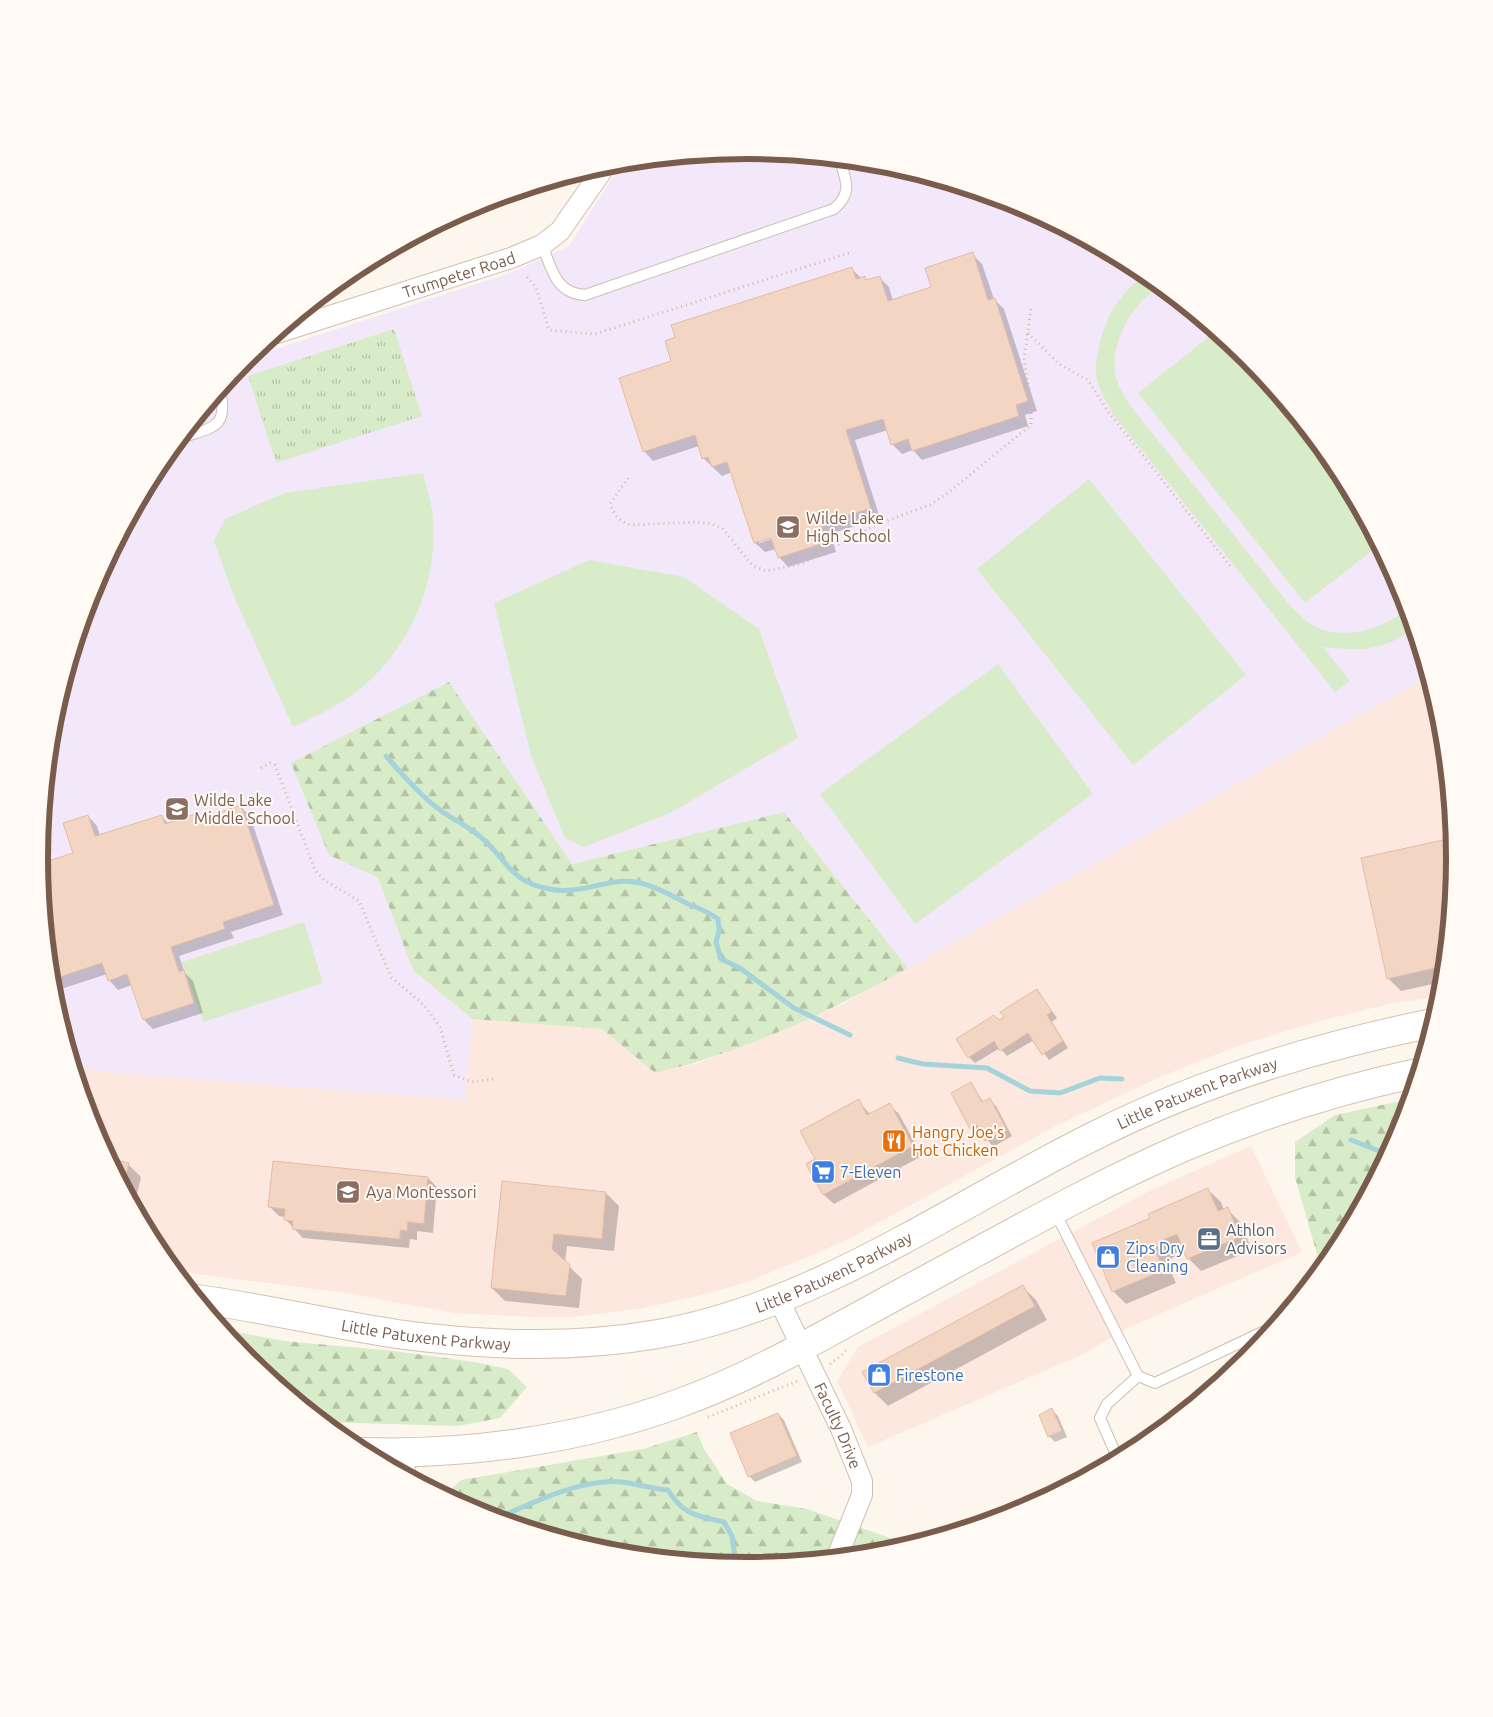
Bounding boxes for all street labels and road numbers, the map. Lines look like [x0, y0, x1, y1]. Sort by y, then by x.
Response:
street label: Trumpeter Road [400, 248, 518, 301]
street label: Little Patuxent Parkway [1114, 1054, 1280, 1132]
street label: Little Patuxent Parkway [753, 1228, 915, 1316]
street label: Little Patuxent Parkway [340, 1316, 511, 1353]
street label: Faculty Drive [811, 1380, 865, 1471]

